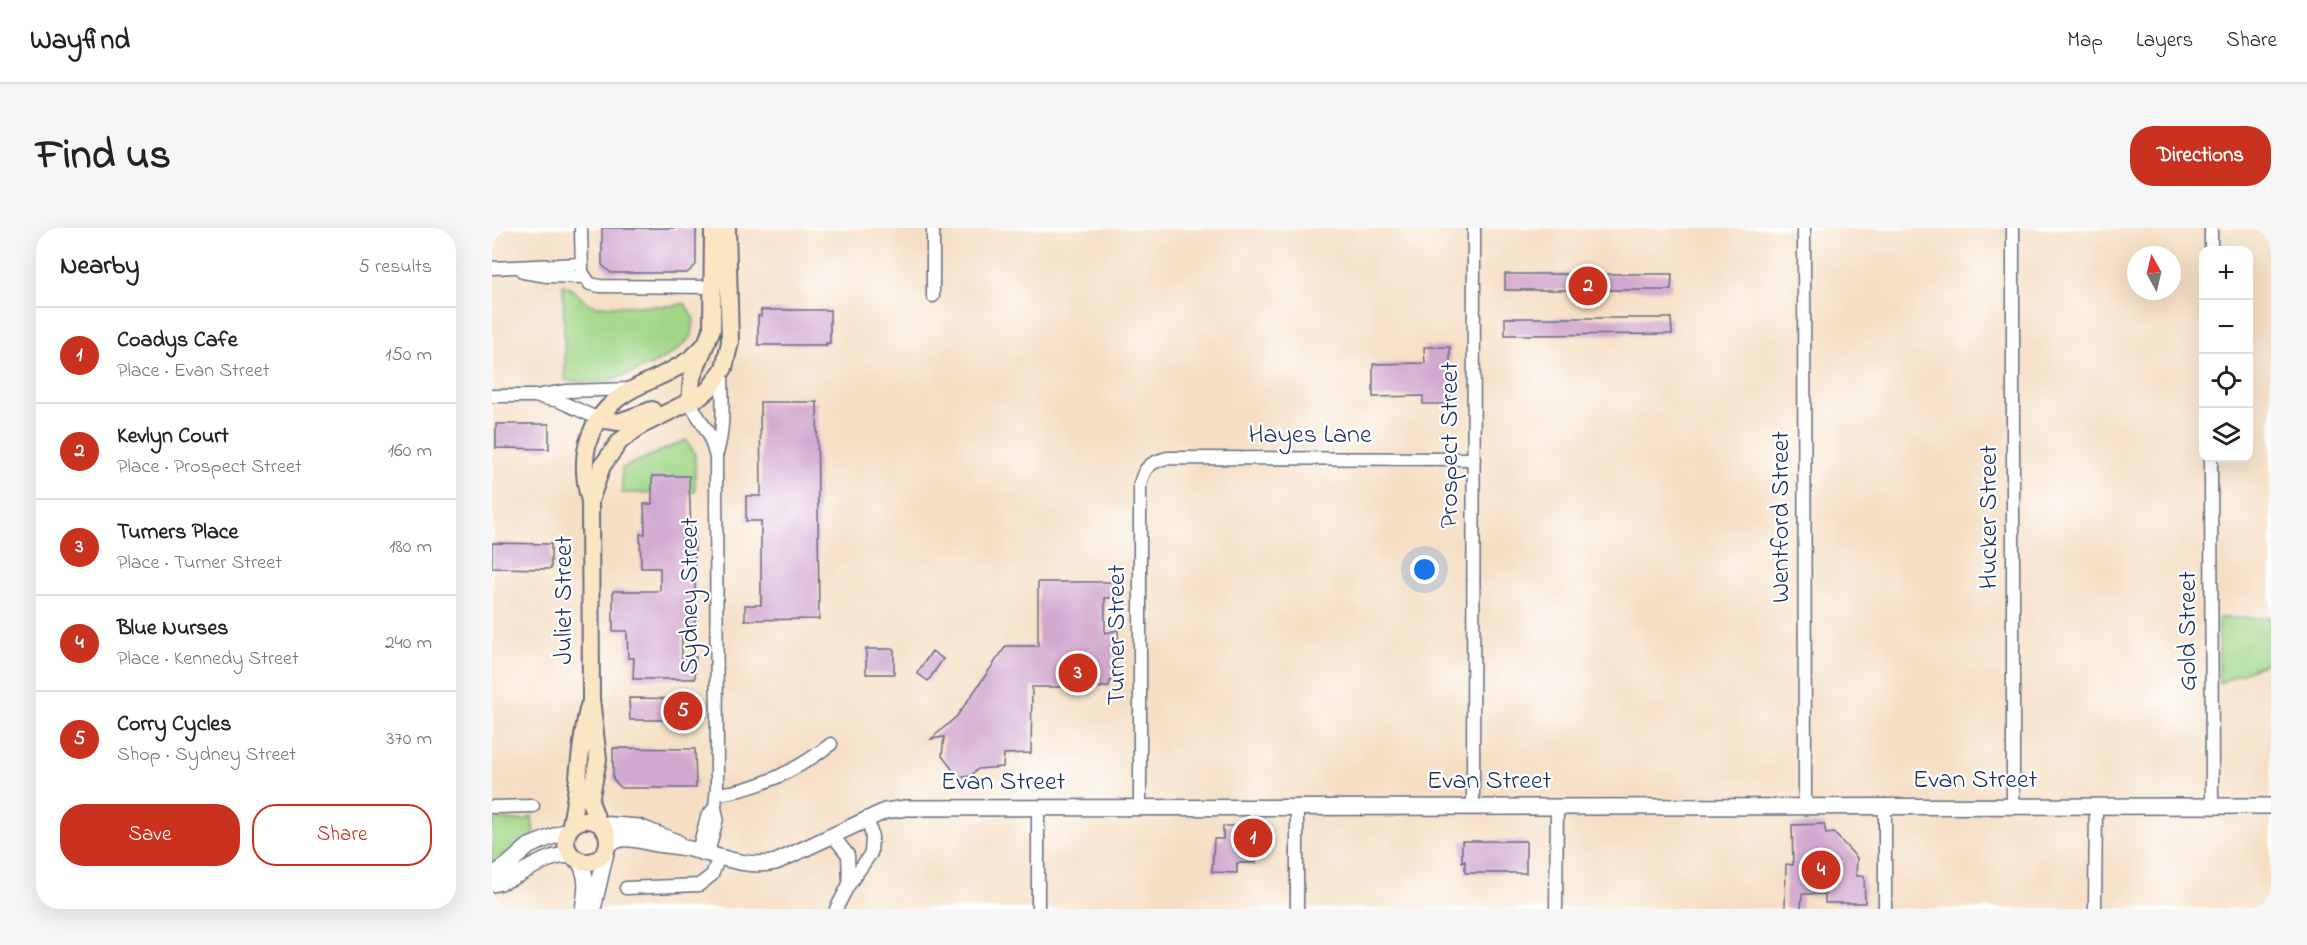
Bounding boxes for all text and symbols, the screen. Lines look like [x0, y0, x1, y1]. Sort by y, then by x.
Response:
text: Wayfind [30, 21, 130, 62]
text: Map [2067, 26, 2103, 56]
text: Layers [2136, 26, 2193, 56]
text: Share [2226, 26, 2277, 56]
text: Find us [36, 126, 171, 187]
button: Directions [2130, 126, 2271, 186]
north arrow [2127, 246, 2181, 300]
map controls [2199, 246, 2253, 462]
button: + [2199, 246, 2253, 300]
text: Nearby [60, 248, 139, 286]
text: 5 results [359, 253, 432, 282]
pin: 2 [1568, 264, 1608, 308]
button: − [2199, 300, 2253, 354]
text: Coadys Cafe [117, 325, 238, 357]
text: 1 [76, 341, 83, 370]
text: 150 m [385, 341, 432, 370]
button: locate [2199, 354, 2253, 408]
text: Place · Evan Street [117, 357, 270, 386]
street label: Prospect Street [1432, 362, 1470, 528]
button: layers [2199, 408, 2253, 462]
street label: Hayes Lane [1248, 417, 1372, 455]
text: Kevlyn Court [117, 421, 229, 453]
street label: Wentford Street [1763, 431, 1801, 603]
text: 2 [75, 437, 84, 466]
text: 160 m [388, 437, 432, 466]
street label: Hucker Street [1971, 444, 2009, 589]
text: Place · Prospect Street [117, 453, 302, 482]
text: Turners Place [117, 517, 238, 549]
street label: Sydney Street [672, 517, 710, 675]
text: 3 [75, 533, 84, 562]
text: 180 m [389, 533, 432, 562]
street label: Juliet Street [546, 535, 584, 664]
text: Place · Turner Street [117, 549, 282, 578]
your location [1410, 555, 1439, 584]
street label: Turner Street [1099, 564, 1137, 705]
street label: Gold Street [2170, 571, 2208, 691]
text: Blue Nurses [117, 613, 229, 645]
text: 4 [75, 629, 84, 658]
text: 240 m [385, 629, 432, 658]
text: Place · Kennedy Street [117, 645, 299, 674]
pin: 3 [1058, 650, 1098, 696]
pin: 5 [664, 688, 702, 734]
text: Corry Cycles [117, 709, 231, 741]
text: 5 [74, 725, 85, 754]
text: 370 m [386, 725, 432, 754]
text: Shop · Sydney Street [117, 741, 296, 770]
street label: Evan Street [1913, 762, 2038, 800]
street label: Evan Street [1427, 763, 1552, 801]
street label: Evan Street [941, 764, 1066, 802]
button: Save [60, 804, 240, 866]
button: Share [252, 804, 432, 866]
pin: 1 [1234, 816, 1272, 860]
pin: 4 [1802, 848, 1840, 892]

